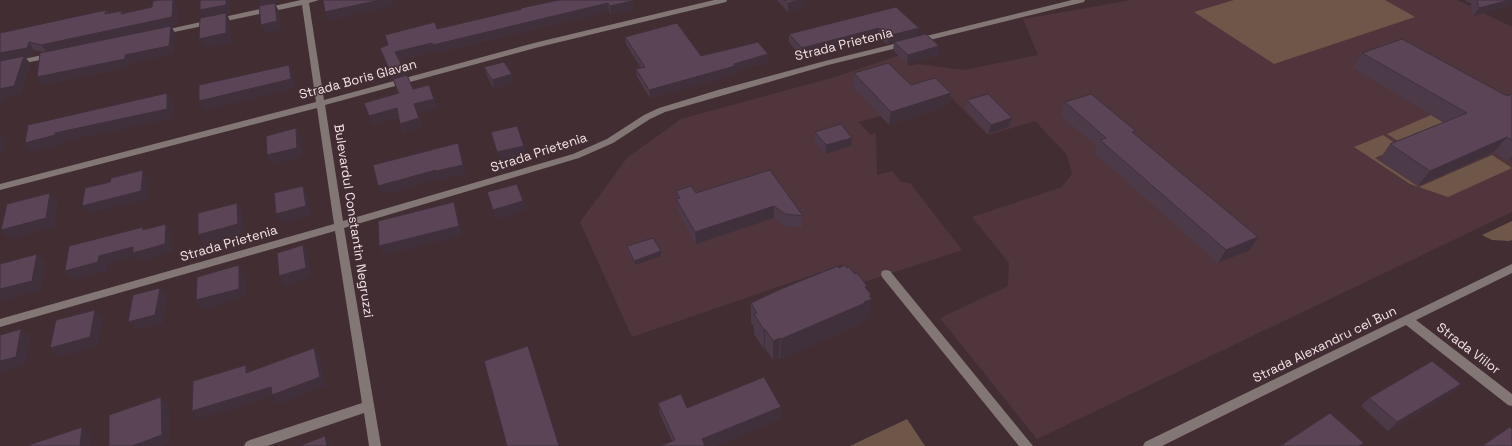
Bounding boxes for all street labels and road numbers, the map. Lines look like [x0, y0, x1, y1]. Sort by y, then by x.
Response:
street label: Strada Prietenia [793, 25, 895, 65]
street label: Strada Boris Glavan [297, 57, 419, 103]
street label: Bulevardul Constantin Negruzzi [330, 123, 376, 319]
street label: Strada Prietenia [489, 130, 589, 176]
street label: Strada Prietenia [179, 223, 279, 265]
street label: Strada Alexandru cel Bun [1251, 303, 1399, 387]
street label: Strada Viilor [1433, 320, 1503, 378]

